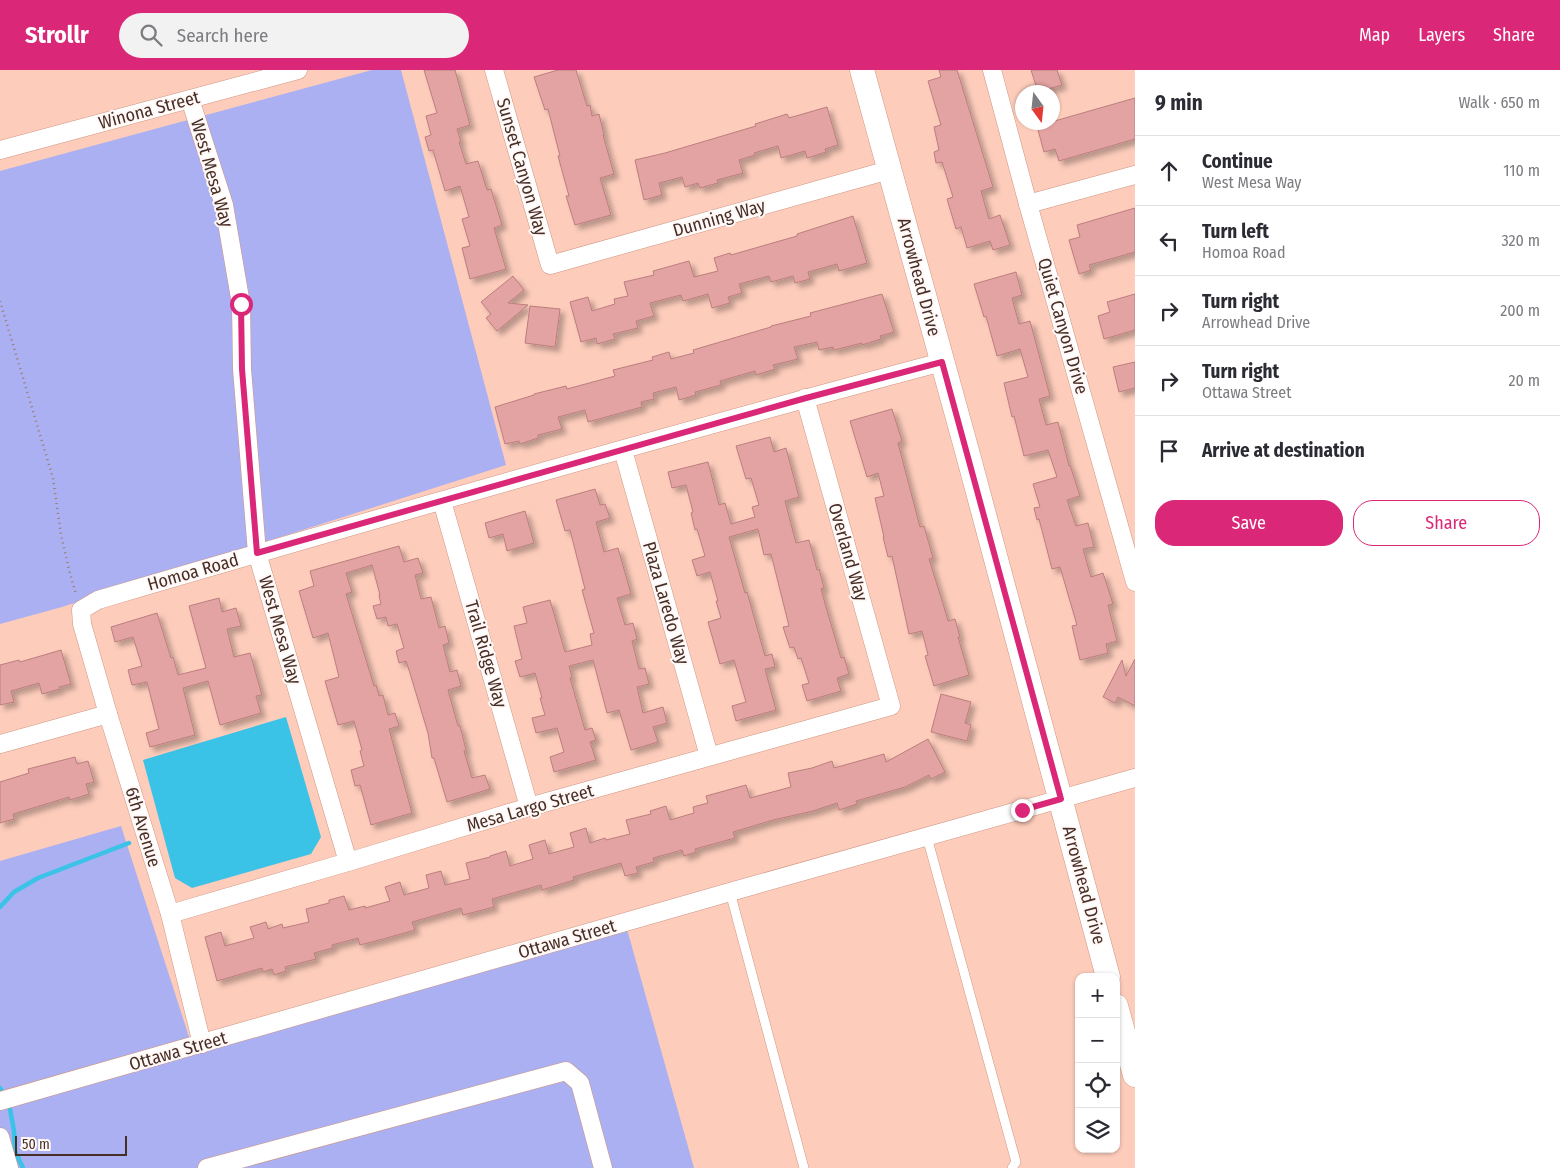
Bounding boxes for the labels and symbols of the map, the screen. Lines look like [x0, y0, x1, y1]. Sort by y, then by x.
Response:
north arrow [1015, 85, 1060, 130]
street label: Winona Street [96, 86, 202, 134]
street label: Sunset Canyon Way [492, 96, 552, 238]
street label: West Mesa Way [186, 116, 238, 230]
street label: Dunning Way [670, 194, 768, 242]
street label: Arrowhead Drive [893, 215, 945, 339]
street label: Quiet Canyon Drive [1033, 255, 1093, 397]
route start [230, 293, 253, 316]
street label: Overland Way [824, 501, 872, 603]
street label: Plaza Laredo Way [638, 539, 694, 667]
street label: Homoa Road [145, 548, 241, 596]
street label: West Mesa Way [254, 573, 306, 687]
street label: Trail Ridge Way [460, 598, 512, 710]
street label: Mesa Largo Street [464, 779, 596, 837]
street label: 6th Avenue [120, 784, 166, 870]
route end [1011, 799, 1034, 822]
street label: Arrowhead Drive [1058, 823, 1110, 947]
street label: Ottawa Street [516, 915, 618, 963]
street label: Ottawa Street [127, 1027, 229, 1075]
scale bar [15, 1133, 128, 1156]

